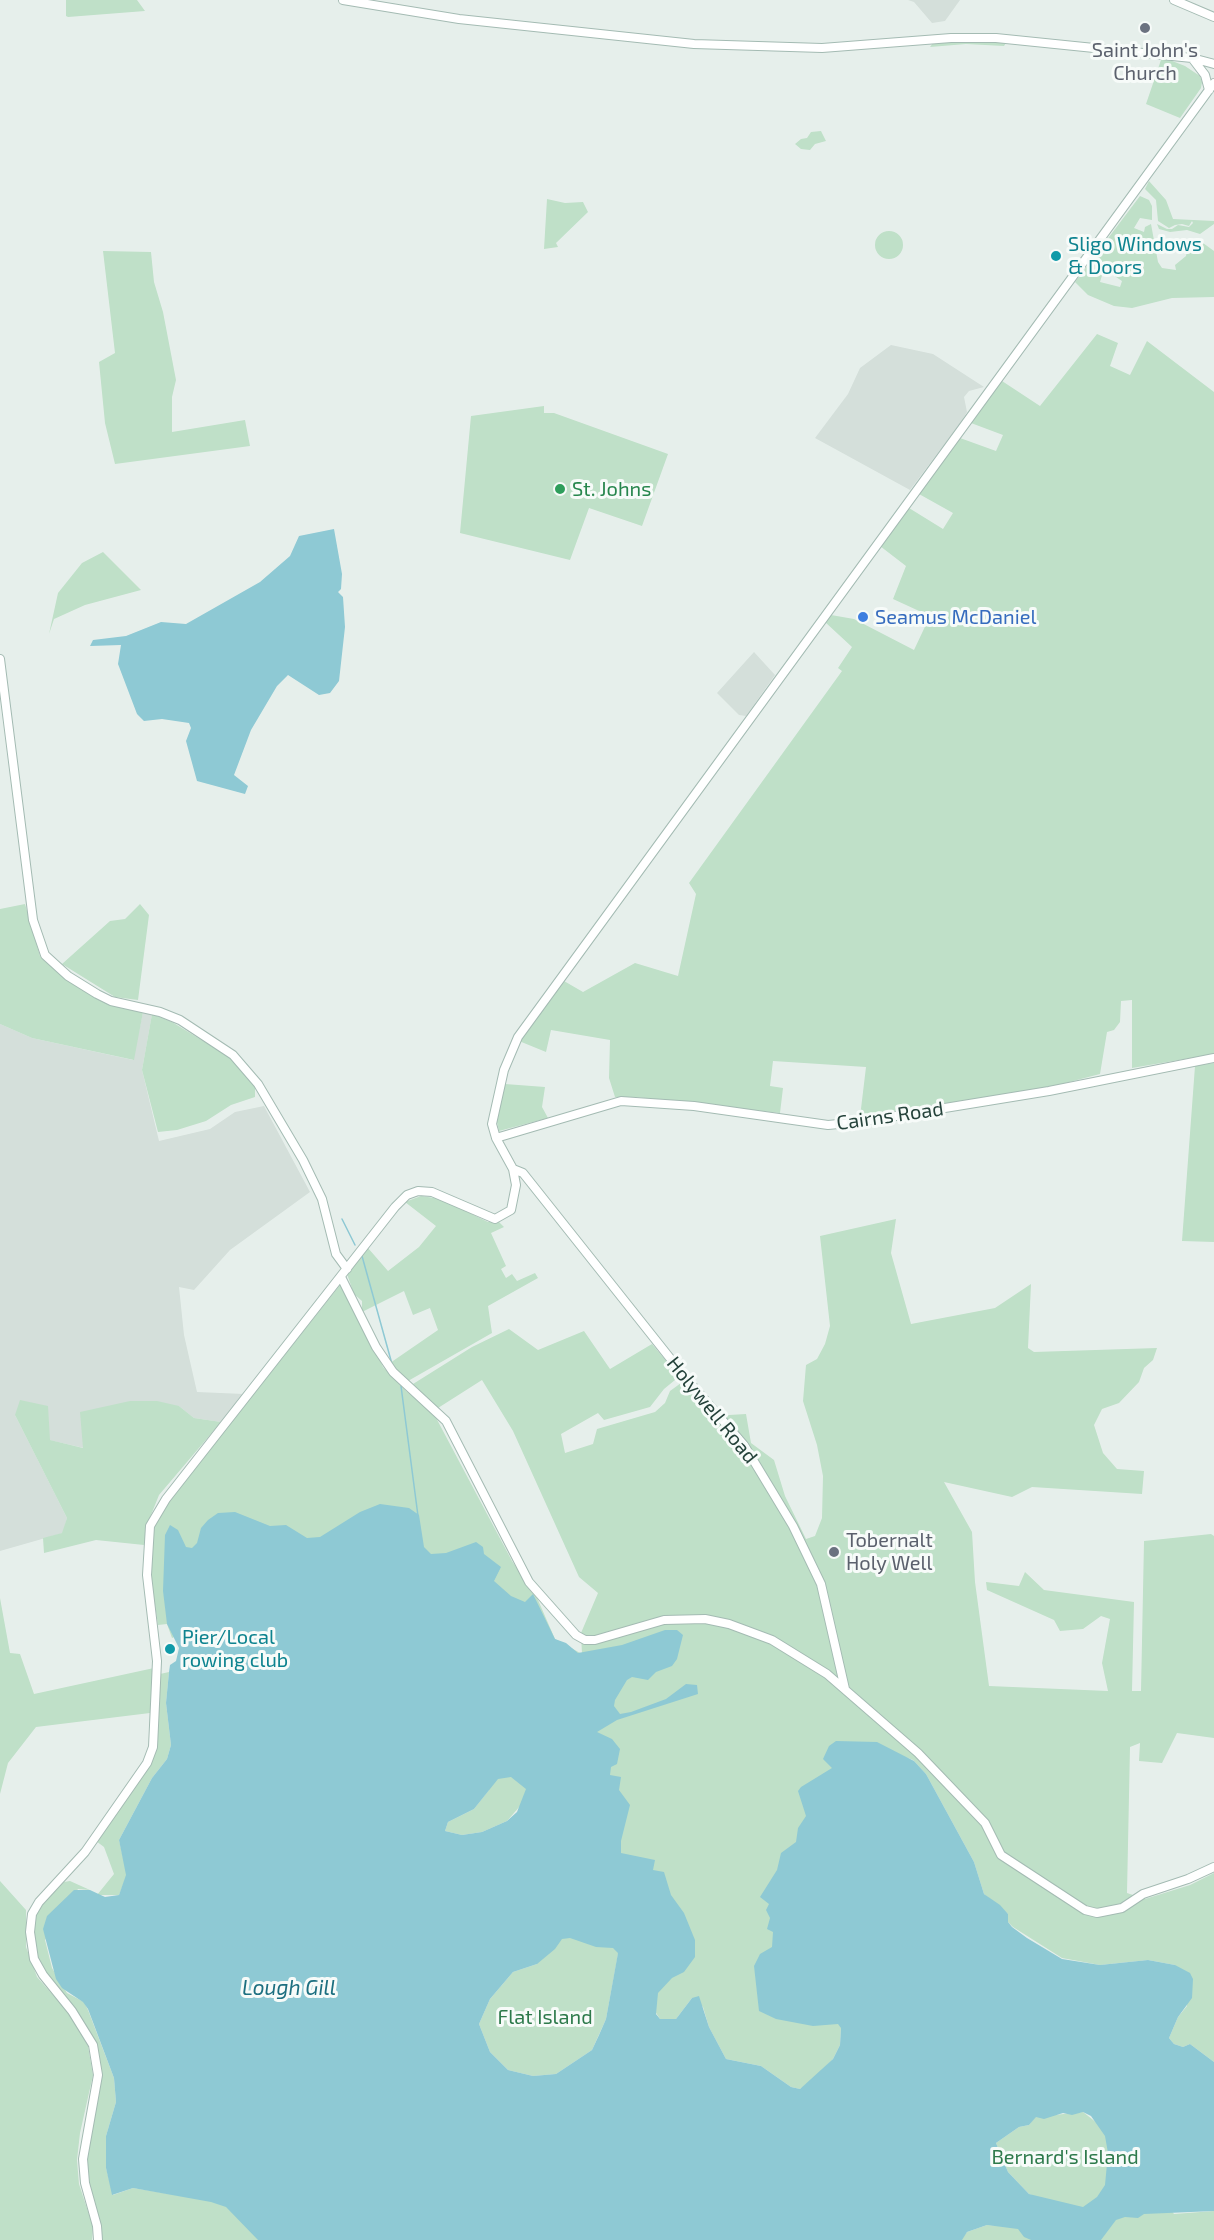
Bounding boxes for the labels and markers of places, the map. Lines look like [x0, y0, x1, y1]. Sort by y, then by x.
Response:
marker: Saint John's Church [1138, 21, 1152, 35]
place label: Saint John's Church [1092, 38, 1198, 85]
place label: Sligo Windows & Doors [1068, 232, 1202, 279]
marker: Sligo Windows & Doors [1049, 249, 1063, 263]
place label: St. Johns [572, 477, 651, 501]
marker: St. Johns [553, 482, 567, 496]
place label: Seamus McDaniel [875, 605, 1036, 629]
marker: Seamus McDaniel [856, 610, 870, 624]
place label: Tobernalt Holy Well [846, 1528, 933, 1575]
marker: Tobernalt Holy Well [827, 1545, 841, 1559]
place label: Pier/Local rowing club [182, 1625, 288, 1672]
marker: Pier/Local rowing club [163, 1642, 177, 1656]

